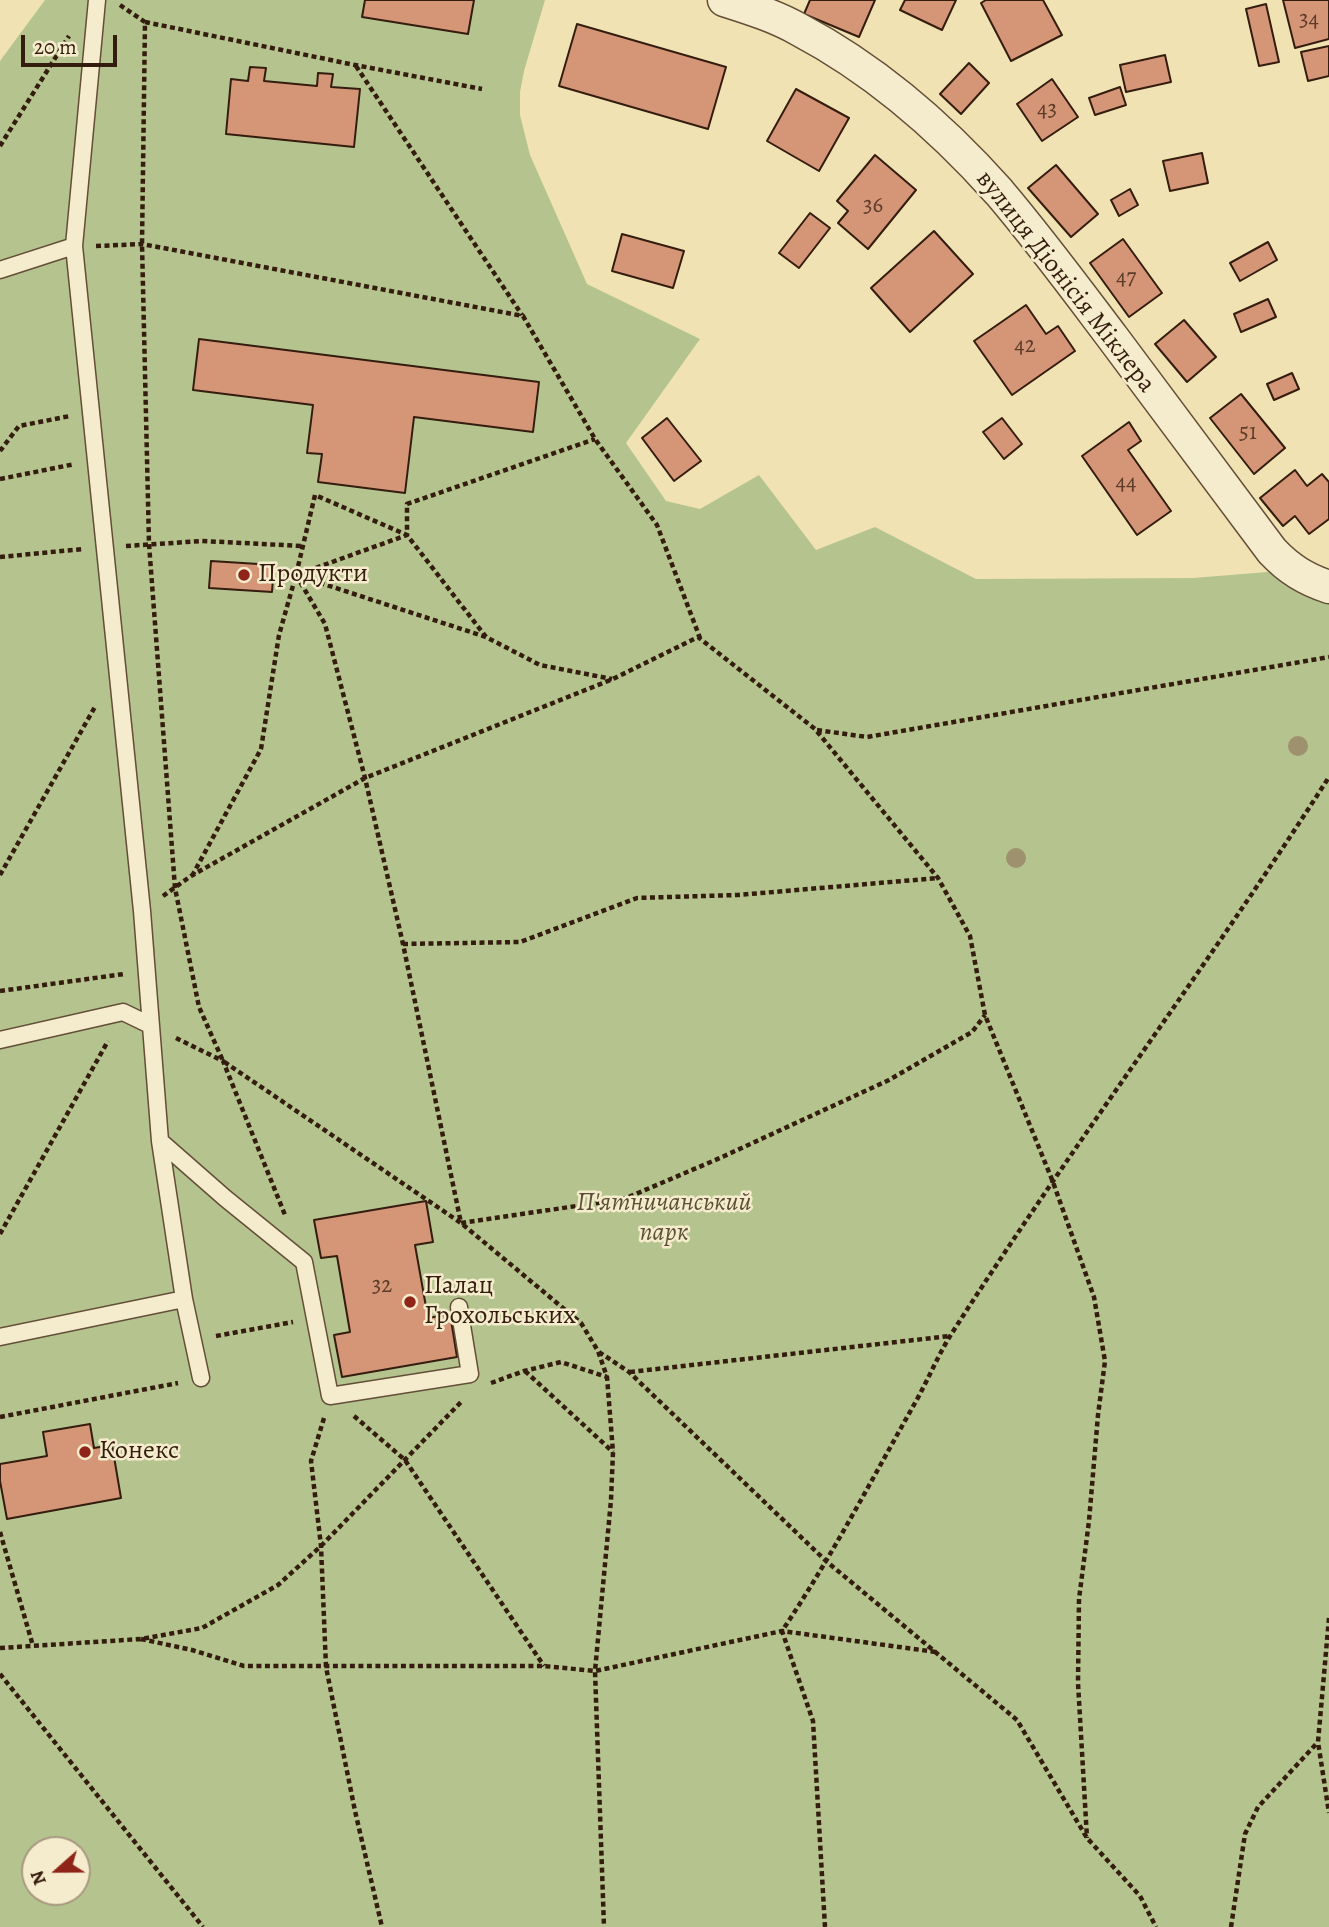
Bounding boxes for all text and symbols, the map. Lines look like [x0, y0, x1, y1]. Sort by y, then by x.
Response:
house number: 34 [1299, 6, 1319, 34]
scale bar [24, 21, 121, 65]
text: 20 m [34, 33, 77, 61]
house number: 43 [1037, 96, 1057, 124]
street label: вулиця Діонісія Міклера [969, 165, 1161, 399]
house number: 36 [863, 192, 883, 220]
house number: 47 [1116, 264, 1136, 292]
house number: 42 [1014, 332, 1036, 360]
house number: 51 [1239, 419, 1257, 447]
house number: 44 [1116, 469, 1136, 497]
place label: Продукти [258, 559, 368, 591]
marker: Продукти [236, 567, 252, 583]
park label: П'ятничанський парк [577, 1188, 751, 1250]
place label: Палац Грохольських [424, 1271, 576, 1332]
house number: 32 [372, 1272, 392, 1300]
marker: Палац Грохольських [402, 1294, 418, 1310]
place label: Конекс [99, 1436, 179, 1468]
marker: Конекс [77, 1444, 93, 1460]
north arrow [21, 1836, 91, 1906]
text: N [24, 1867, 53, 1889]

